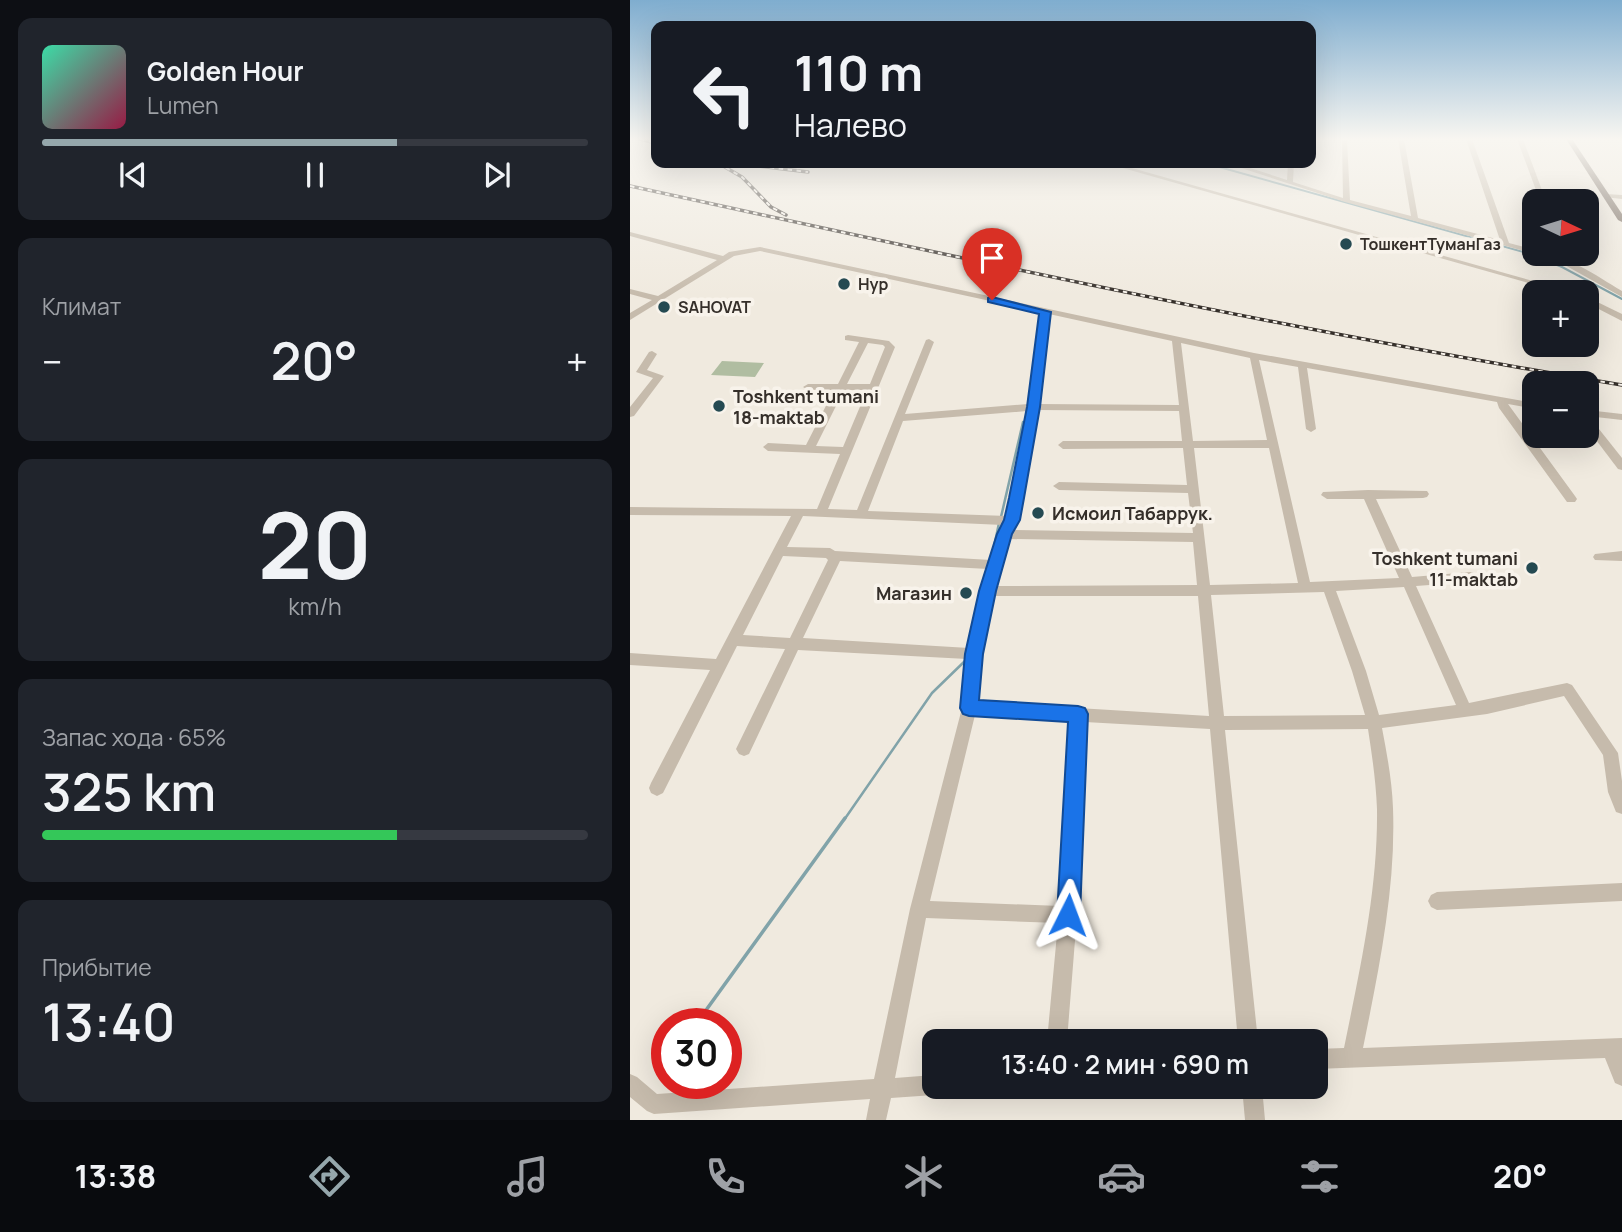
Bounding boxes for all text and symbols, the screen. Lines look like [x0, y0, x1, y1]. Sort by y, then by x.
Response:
text: 110 m [794, 39, 923, 106]
icon: left [679, 49, 770, 140]
text: Golden Hour [147, 53, 304, 89]
text: Lumen [147, 89, 219, 121]
text: Налево [794, 103, 907, 147]
icon: previous [114, 156, 152, 194]
icon: pause [296, 156, 334, 194]
icon: next [478, 156, 516, 194]
north arrow [1522, 189, 1600, 266]
map controls [1522, 189, 1599, 448]
pin [962, 228, 1022, 300]
place label: ТошкентТуманГаз [1360, 233, 1501, 255]
marker: ТошкентТуманГаз [1338, 236, 1354, 252]
icon: arrive [973, 239, 1011, 277]
place label: Нур [858, 273, 888, 295]
marker: Нур [836, 276, 852, 292]
button: + [1522, 280, 1599, 357]
text: Климат [42, 290, 121, 322]
place label: SAHOVAT [678, 296, 751, 318]
marker: SAHOVAT [656, 299, 672, 315]
text: 20° [271, 325, 358, 396]
text: − [42, 335, 63, 387]
text: + [566, 335, 588, 387]
button: − [1522, 371, 1599, 448]
place label: Toshkent tumani 18-maktab [733, 384, 879, 429]
marker: Toshkent tumani 18-maktab [711, 398, 727, 414]
text: 20 [258, 482, 372, 606]
place label: Исмоил Табаррук. [1052, 501, 1213, 525]
marker: Исмоил Табаррук. [1030, 505, 1046, 521]
place label: Toshkent tumani 11-maktab [1372, 546, 1518, 591]
marker: Toshkent tumani 11-maktab [1524, 560, 1540, 576]
place label: Магазин [876, 581, 952, 605]
marker: Магазин [958, 585, 974, 601]
text: km/h [288, 590, 342, 622]
text: Запас хода · 65% [42, 721, 226, 753]
text: 325 km [42, 756, 216, 827]
position arrow [1031, 878, 1105, 952]
text: Прибытие [42, 951, 152, 983]
text: 13:40 [42, 986, 175, 1057]
speed limit sign: 30 [651, 1008, 742, 1099]
text: 13:40 · 2 мин · 690 m [1001, 1046, 1249, 1082]
icon: directions [305, 1152, 354, 1201]
icon: music [503, 1152, 552, 1201]
icon: phone [701, 1152, 750, 1201]
icon: climate [899, 1152, 948, 1201]
icon: car [1097, 1152, 1146, 1201]
icon: filters [1295, 1152, 1344, 1201]
text: 13:38 [74, 1154, 156, 1198]
text: 20° [1493, 1154, 1547, 1198]

